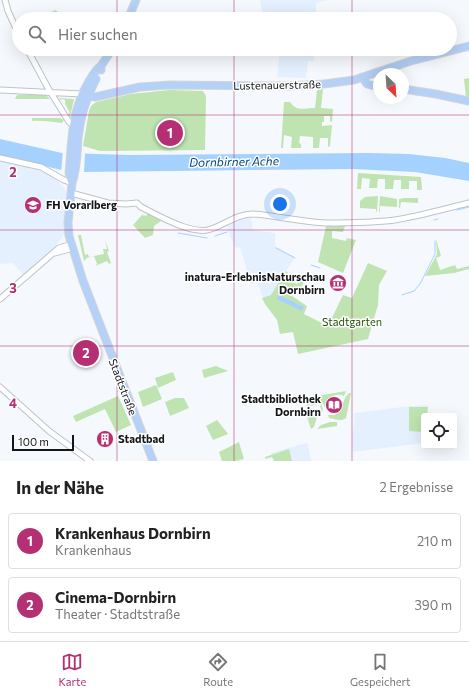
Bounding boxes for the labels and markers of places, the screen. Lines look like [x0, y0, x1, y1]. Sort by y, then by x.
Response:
pin: 1 [157, 118, 183, 148]
school or university icon: FH Vorarlberg [23, 195, 43, 215]
place label: FH Vorarlberg [46, 198, 117, 211]
place label: inatura-ErlebnisNaturschau Dornbirn [185, 270, 325, 296]
museum icon: inatura-ErlebnisNaturschau Dornbirn [328, 273, 348, 293]
pin: 2 [73, 338, 99, 368]
place label: Stadtbibliothek Dornbirn [241, 392, 322, 418]
library icon: Stadtbibliothek Dornbirn [324, 395, 344, 415]
building icon: Stadtbad [95, 429, 115, 449]
place label: Stadtbad [118, 432, 165, 445]

